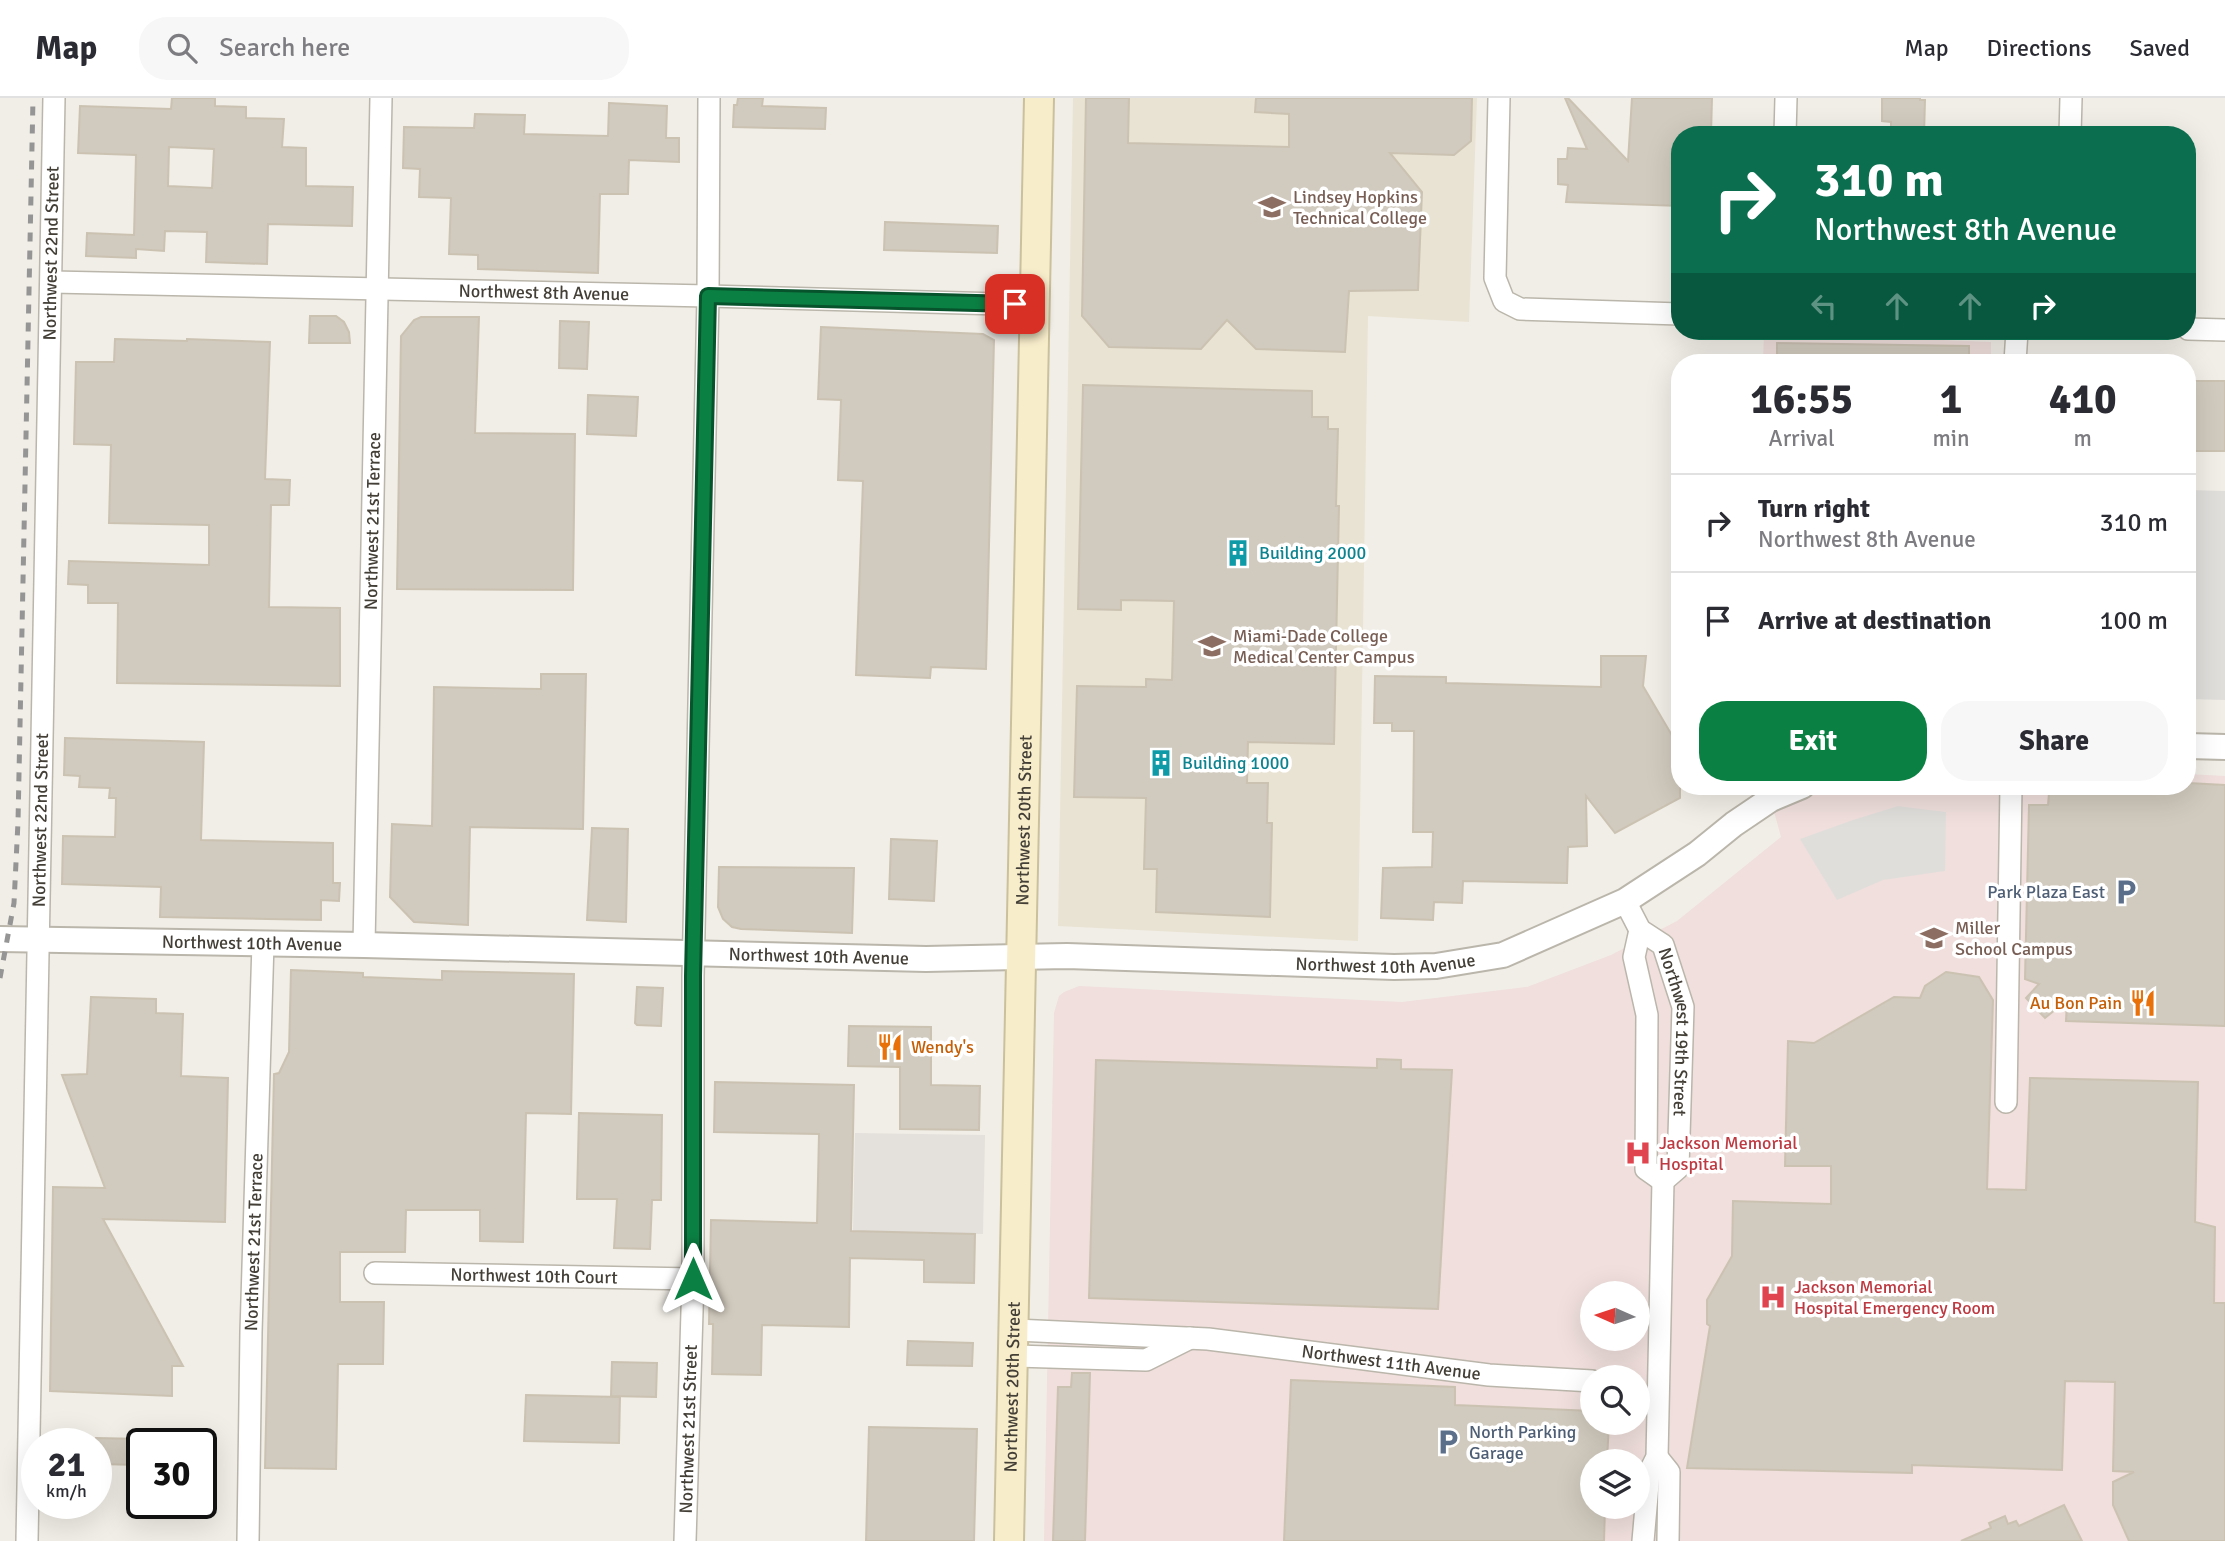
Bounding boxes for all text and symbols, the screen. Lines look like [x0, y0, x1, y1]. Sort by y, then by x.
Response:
search box [139, 17, 629, 80]
text: Map [35, 28, 97, 69]
icon: search [163, 29, 201, 67]
text: Search here [219, 32, 350, 64]
text: Map [1904, 33, 1949, 63]
text: Directions [1987, 33, 2092, 63]
text: Saved [2130, 33, 2190, 63]
text: 310 m [1814, 150, 1944, 210]
icon: right [1699, 154, 1790, 245]
street label: Northwest 22nd Street [38, 166, 64, 341]
place label: Lindsey Hopkins Technical College [1293, 186, 1427, 229]
school or university icon: Lindsey Hopkins Technical College [1257, 192, 1287, 222]
text: Northwest 8th Avenue [1814, 210, 2117, 249]
pin [985, 274, 1045, 334]
street label: Northwest 8th Avenue [458, 280, 629, 305]
icon: arrive [996, 285, 1034, 323]
icon: left [1805, 287, 1843, 325]
icon: ahead [1878, 287, 1916, 325]
icon: ahead [1951, 287, 1989, 325]
icon: right [2024, 287, 2062, 325]
text: 16:55 [1750, 374, 1853, 425]
text: 1 [1940, 374, 1962, 425]
text: 410 [2049, 374, 2117, 425]
text: Arrival [1769, 424, 1835, 453]
text: min [1932, 424, 1970, 453]
text: m [2074, 424, 2092, 453]
street label: Northwest 21st Terrace [360, 432, 385, 610]
text: Turn right [1758, 493, 1870, 525]
icon: right [1699, 504, 1737, 542]
text: 310 m [2099, 507, 2168, 539]
text: Northwest 8th Avenue [1758, 525, 1976, 554]
building icon: Building 2000 [1223, 538, 1253, 568]
place label: Building 2000 [1259, 542, 1366, 564]
icon: arrive [1699, 602, 1737, 640]
text: Arrive at destination [1758, 605, 1991, 637]
text: 100 m [2099, 605, 2168, 637]
place label: Miami-Dade College Medical Center Campus [1233, 625, 1415, 668]
school or university icon: Miami-Dade College Medical Center Campus [1197, 631, 1227, 661]
button: Exit [1699, 701, 1927, 781]
button: Share [1941, 701, 2168, 781]
street label: Northwest 22nd Street [28, 733, 53, 907]
street label: Northwest 20th Street [1011, 734, 1037, 906]
building icon: Building 1000 [1146, 748, 1176, 778]
place label: Building 1000 [1182, 752, 1289, 774]
parking icon: Park Plaza East [2111, 877, 2141, 907]
place label: Park Plaza East [1987, 881, 2105, 903]
place label: Miller School Campus [1955, 917, 2073, 960]
school or university icon: Miller School Campus [1919, 923, 1949, 953]
street label: Northwest 10th Avenue [162, 931, 342, 956]
street label: Northwest 10th Avenue [728, 943, 909, 970]
street label: Northwest 19th Street [1654, 945, 1694, 1116]
street label: Northwest 10th Avenue [1295, 949, 1477, 978]
restaurant icon: Au Bon Pain [2128, 988, 2158, 1018]
place label: Au Bon Pain [2030, 992, 2122, 1014]
restaurant icon: Wendy's [875, 1032, 905, 1062]
place label: Wendy's [911, 1036, 974, 1058]
place label: Jackson Memorial Hospital [1659, 1132, 1798, 1175]
hospital icon: Jackson Memorial Hospital [1623, 1138, 1653, 1168]
street label: Northwest 21st Terrace [240, 1153, 268, 1331]
position arrow [656, 1242, 730, 1316]
street label: Northwest 10th Court [450, 1263, 618, 1289]
place label: Jackson Memorial Hospital Emergency Room [1794, 1276, 1995, 1319]
north arrow [1580, 1281, 1650, 1351]
map controls [1580, 1281, 1650, 1519]
hospital icon: Jackson Memorial Hospital Emergency Room [1758, 1282, 1788, 1312]
street label: Northwest 20th Street [999, 1301, 1025, 1473]
street label: Northwest 11th Avenue [1300, 1340, 1482, 1385]
street label: Northwest 21st Street [675, 1344, 702, 1514]
button: search [1580, 1365, 1650, 1435]
place label: North Parking Garage [1469, 1421, 1576, 1464]
parking icon: North Parking Garage [1433, 1427, 1463, 1457]
speed limit sign: 30 [126, 1428, 217, 1519]
text: 21 [48, 1443, 85, 1486]
button: layers [1580, 1449, 1650, 1519]
text: km/h [46, 1480, 87, 1502]

